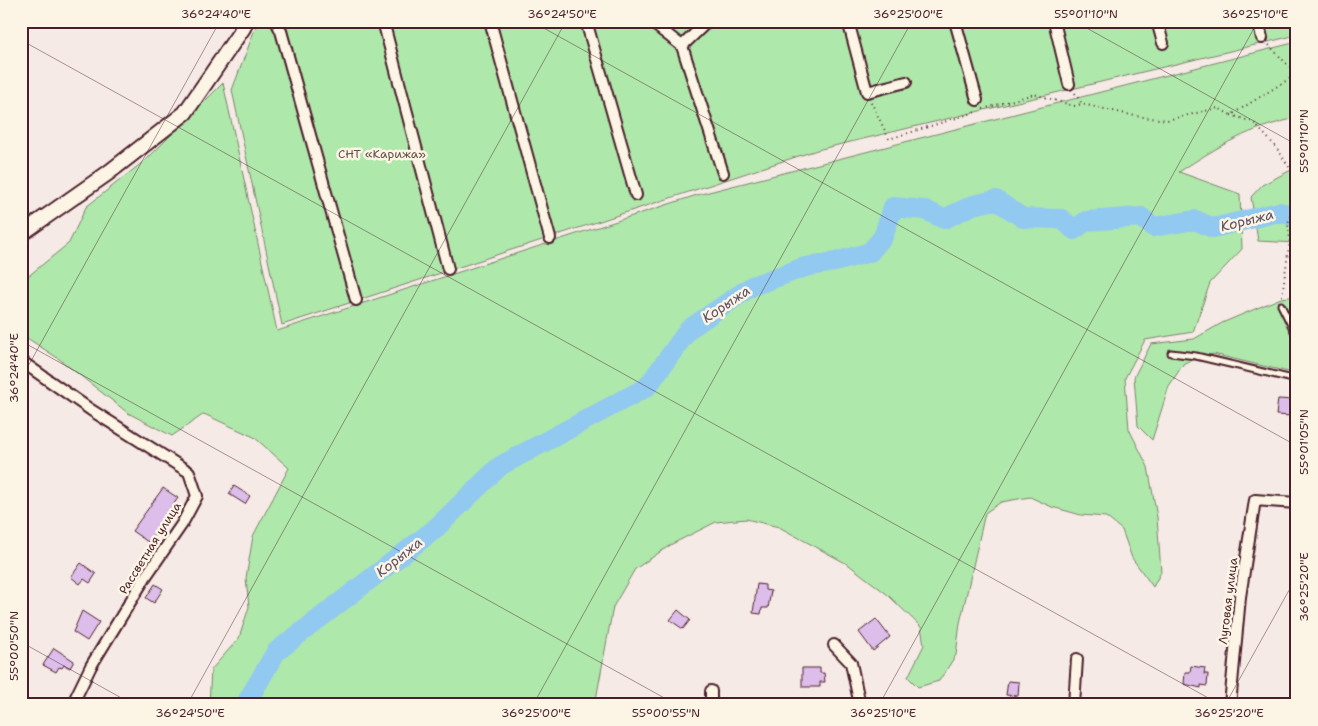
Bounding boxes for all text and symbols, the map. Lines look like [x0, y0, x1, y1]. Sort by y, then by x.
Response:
text: 36°24'40"E [181, 6, 251, 22]
text: 36°24'50"E [527, 6, 597, 22]
text: 36°25'00"E [873, 6, 943, 22]
text: 55°01'10"N [1054, 6, 1118, 22]
text: 36°25'10"E [1222, 6, 1288, 22]
text: 55°01'10"N [1296, 109, 1312, 173]
park label: СНТ «Карижа» [338, 146, 426, 162]
water label: Корыжа [1218, 205, 1276, 235]
water label: Корыжа [698, 281, 754, 327]
text: 36°24'40"E [6, 333, 22, 403]
text: 55°01'05"N [1296, 409, 1312, 475]
street label: Рассветная улица [115, 499, 185, 597]
water label: Корыжа [372, 533, 426, 581]
text: 36°25'20"E [1296, 552, 1312, 622]
street label: Луговая улица [1215, 556, 1241, 645]
text: 55°00'50"N [6, 611, 22, 681]
text: 36°24'50"E [155, 705, 225, 721]
text: 36°25'00"E [501, 705, 571, 721]
text: 55°00'55"N [632, 705, 700, 721]
text: 36°25'10"E [850, 705, 916, 721]
text: 36°25'20"E [1194, 705, 1264, 721]

